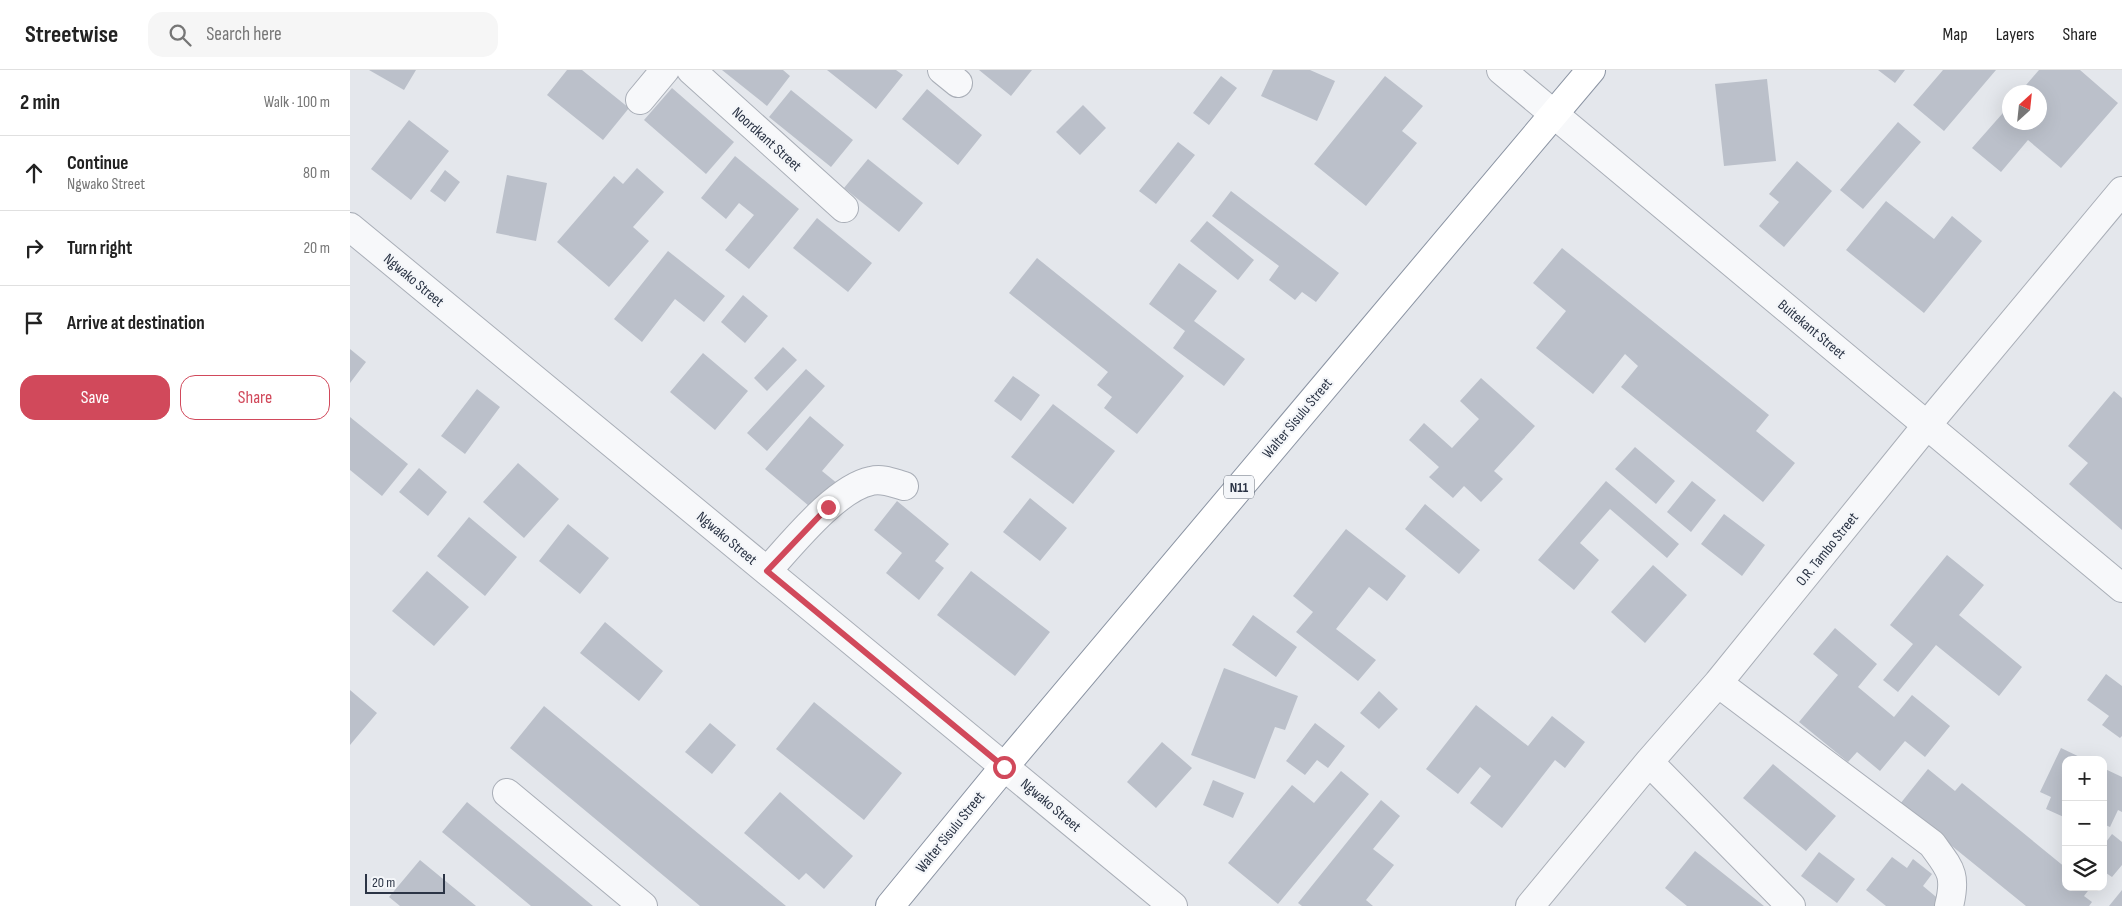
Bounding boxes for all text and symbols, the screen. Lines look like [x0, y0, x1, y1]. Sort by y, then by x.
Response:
search box [148, 12, 498, 57]
text: Streetwise [25, 20, 118, 49]
icon: search [166, 21, 194, 49]
text: Search here [206, 23, 282, 46]
text: Map [1943, 24, 1968, 45]
text: Layers [1996, 24, 2035, 45]
text: Share [2063, 24, 2097, 45]
north arrow [2002, 85, 2047, 130]
text: 2 min [20, 90, 60, 115]
text: Walk · 100 m [264, 93, 330, 112]
street label: Noordkant Street [728, 103, 806, 176]
text: Continue [67, 152, 128, 175]
icon: ahead [20, 159, 48, 187]
text: 80 m [303, 164, 330, 183]
text: Ngwako Street [67, 175, 145, 194]
icon: right [20, 234, 48, 262]
text: Turn right [67, 237, 132, 260]
text: 20 m [303, 239, 330, 258]
street label: Ngwako Street [380, 250, 448, 311]
street label: Buitekant Street [1774, 295, 1850, 364]
icon: arrive [20, 309, 48, 337]
text: Arrive at destination [67, 312, 205, 335]
street label: Walter Sisulu Street [1258, 374, 1337, 462]
button: Save [20, 375, 170, 420]
button: Share [180, 375, 330, 420]
road number: N11 [1224, 476, 1254, 498]
route end [817, 496, 840, 519]
street label: Ngwako Street [693, 508, 761, 569]
street label: O.R. Tambo Street [1792, 508, 1863, 590]
route start [993, 756, 1016, 779]
map controls [2062, 756, 2107, 891]
button: + [2062, 756, 2107, 801]
street label: Ngwako Street [1017, 775, 1085, 836]
street label: Walter Sisulu Street [912, 788, 989, 877]
button: − [2062, 801, 2107, 846]
button: layers [2062, 846, 2107, 891]
scale bar [365, 871, 445, 894]
text: 20 m [372, 874, 395, 891]

